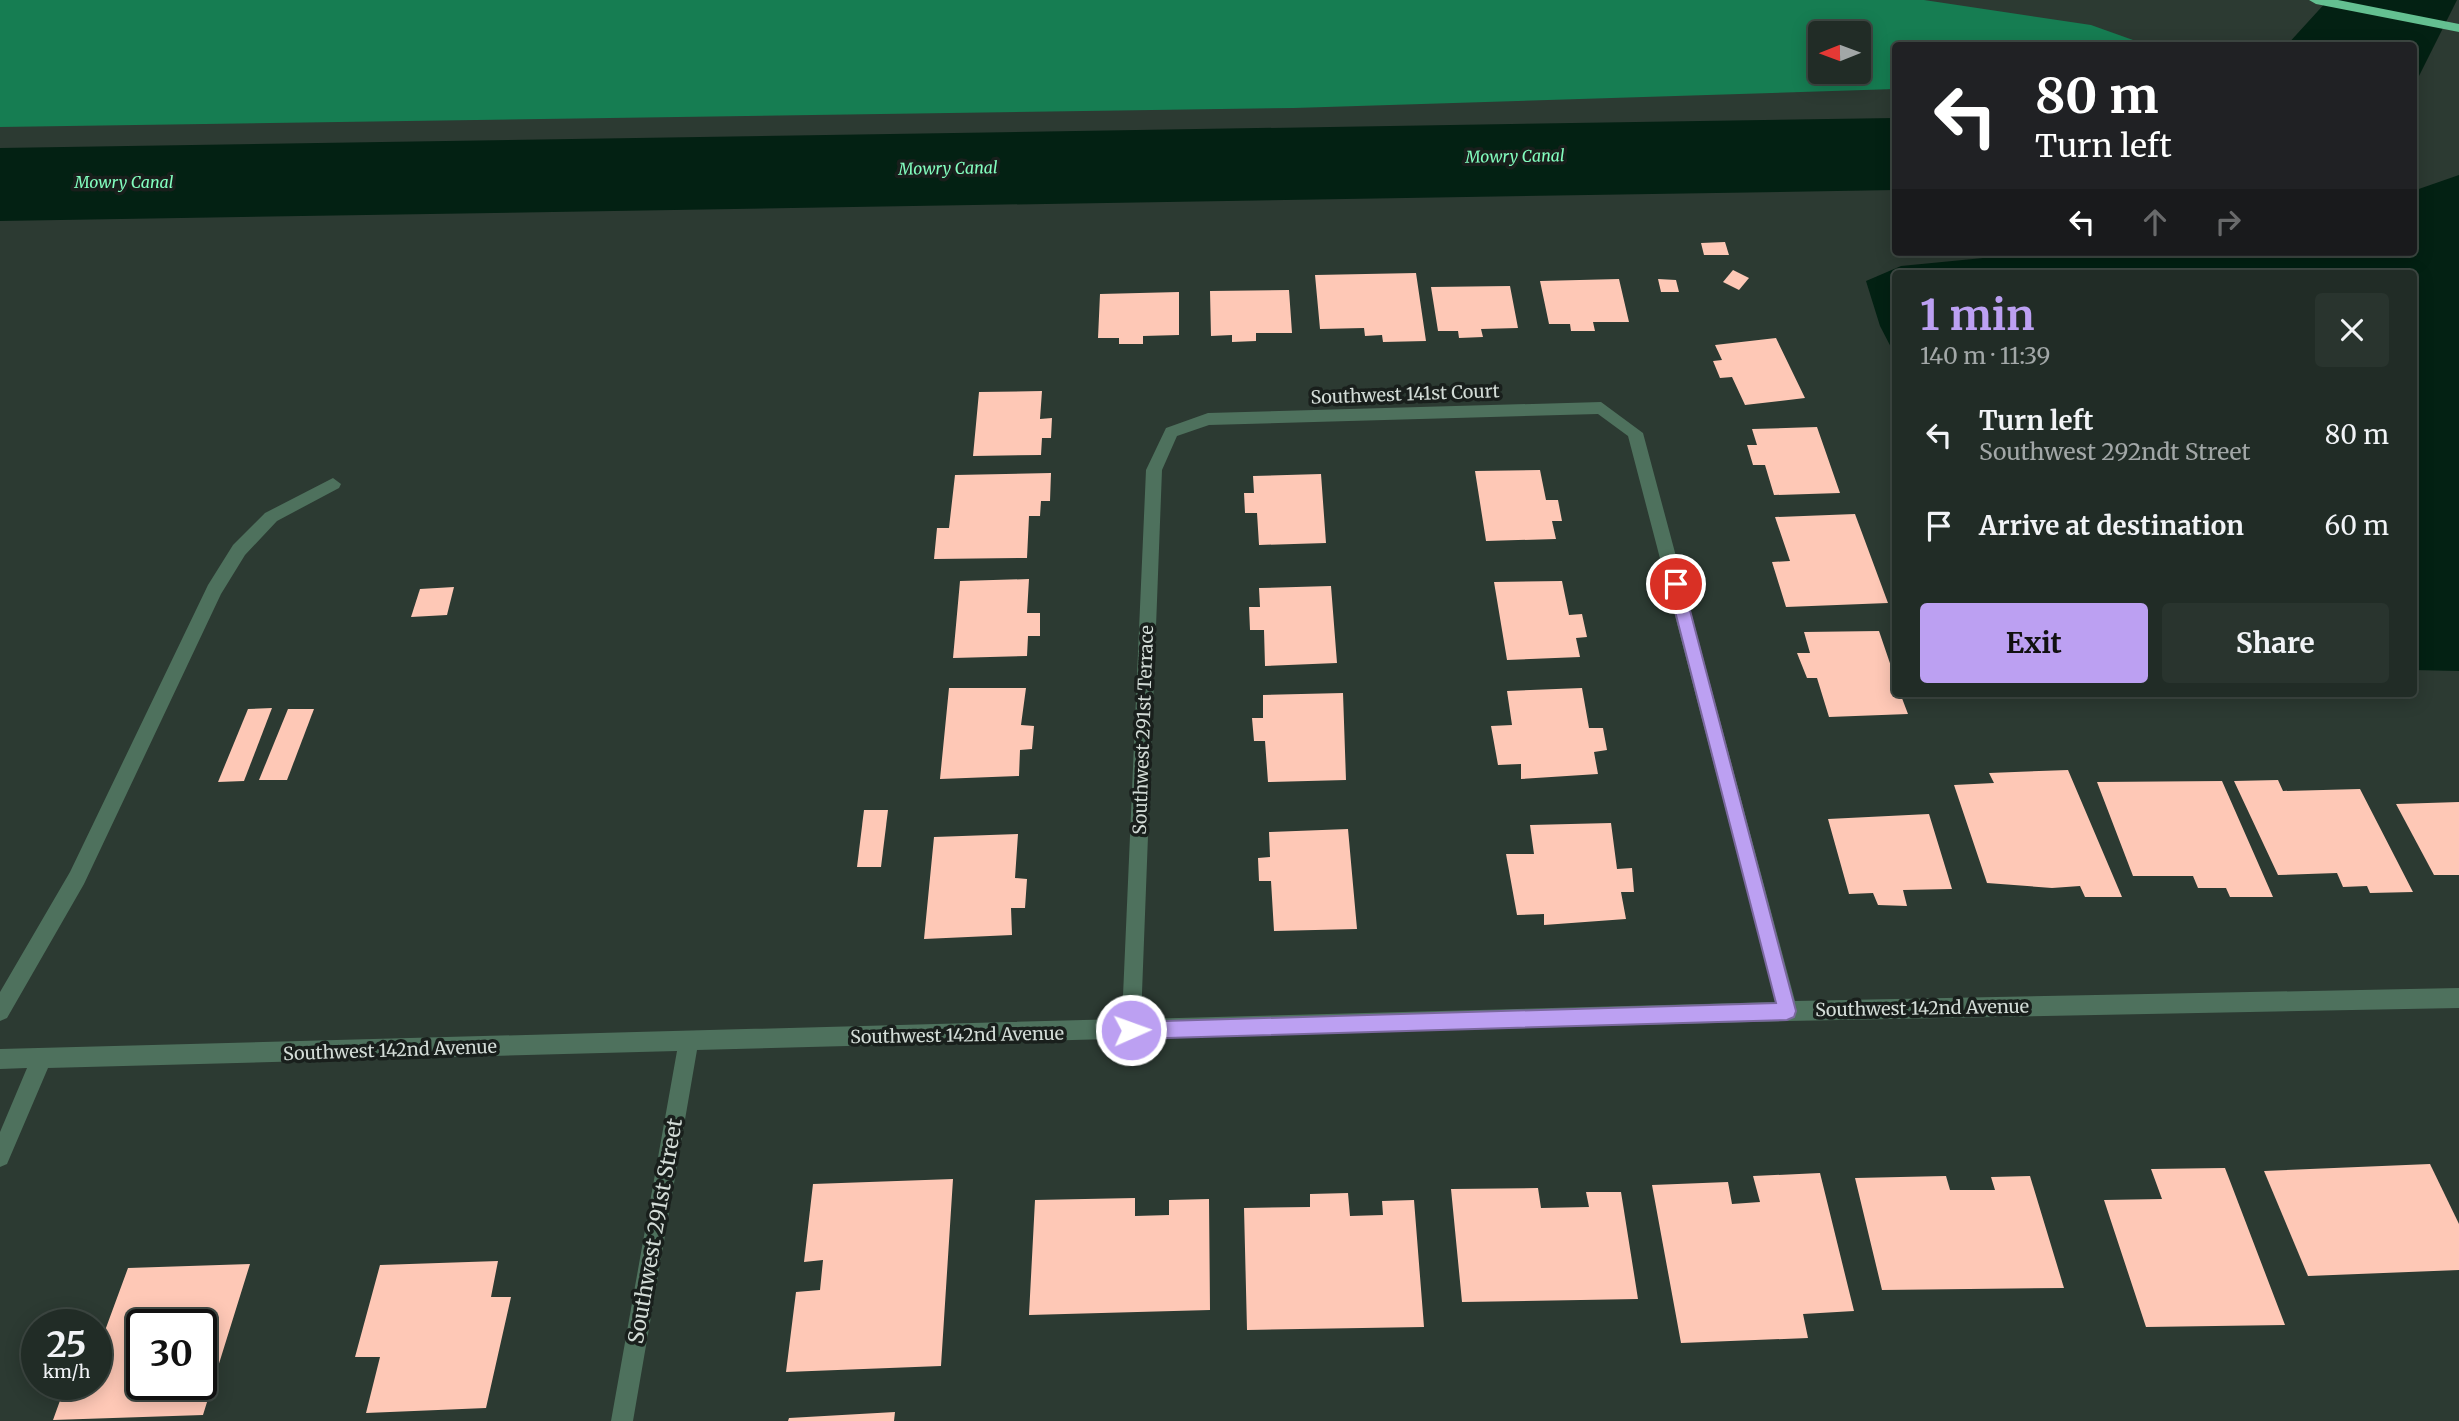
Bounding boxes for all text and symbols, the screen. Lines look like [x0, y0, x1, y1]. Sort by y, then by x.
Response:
north arrow [1808, 21, 1871, 84]
map controls [1808, 21, 1871, 84]
text: 80 m [2035, 65, 2158, 126]
icon: left [1920, 70, 2011, 161]
text: Turn left [2035, 126, 2172, 166]
water label: Mowry Canal [1464, 145, 1565, 167]
water label: Mowry Canal [897, 157, 998, 179]
water label: Mowry Canal [73, 172, 174, 192]
icon: left [2063, 203, 2101, 241]
icon: ahead [2136, 203, 2174, 241]
icon: right [2209, 203, 2247, 241]
text: 1 min [1920, 289, 2034, 341]
button: close [2315, 293, 2389, 367]
text: 140 m · 11:39 [1920, 341, 2051, 370]
street label: Southwest 141st Court [1310, 379, 1500, 409]
text: Turn left [1979, 404, 2093, 437]
icon: left [1920, 416, 1958, 454]
text: 80 m [2325, 418, 2389, 451]
text: Southwest 292ndt Street [1979, 437, 2251, 466]
icon: arrive [1920, 507, 1958, 545]
text: Arrive at destination [1979, 509, 2244, 542]
text: 60 m [2325, 509, 2389, 542]
pin [1646, 554, 1706, 614]
icon: arrive [1657, 565, 1695, 603]
button: Exit [1920, 603, 2148, 683]
button: Share [2162, 603, 2389, 683]
street label: Southwest 291st Terrace [1128, 625, 1158, 835]
position arrow [1094, 993, 1168, 1067]
street label: Southwest 142nd Avenue [1815, 995, 2029, 1021]
street label: Southwest 142nd Avenue [850, 1022, 1064, 1048]
street label: Southwest 142nd Avenue [283, 1035, 497, 1065]
street label: Southwest 291st Street [622, 1116, 688, 1346]
speed limit sign: 30 [126, 1309, 217, 1400]
text: 25 [46, 1323, 87, 1367]
text: km/h [43, 1360, 90, 1383]

